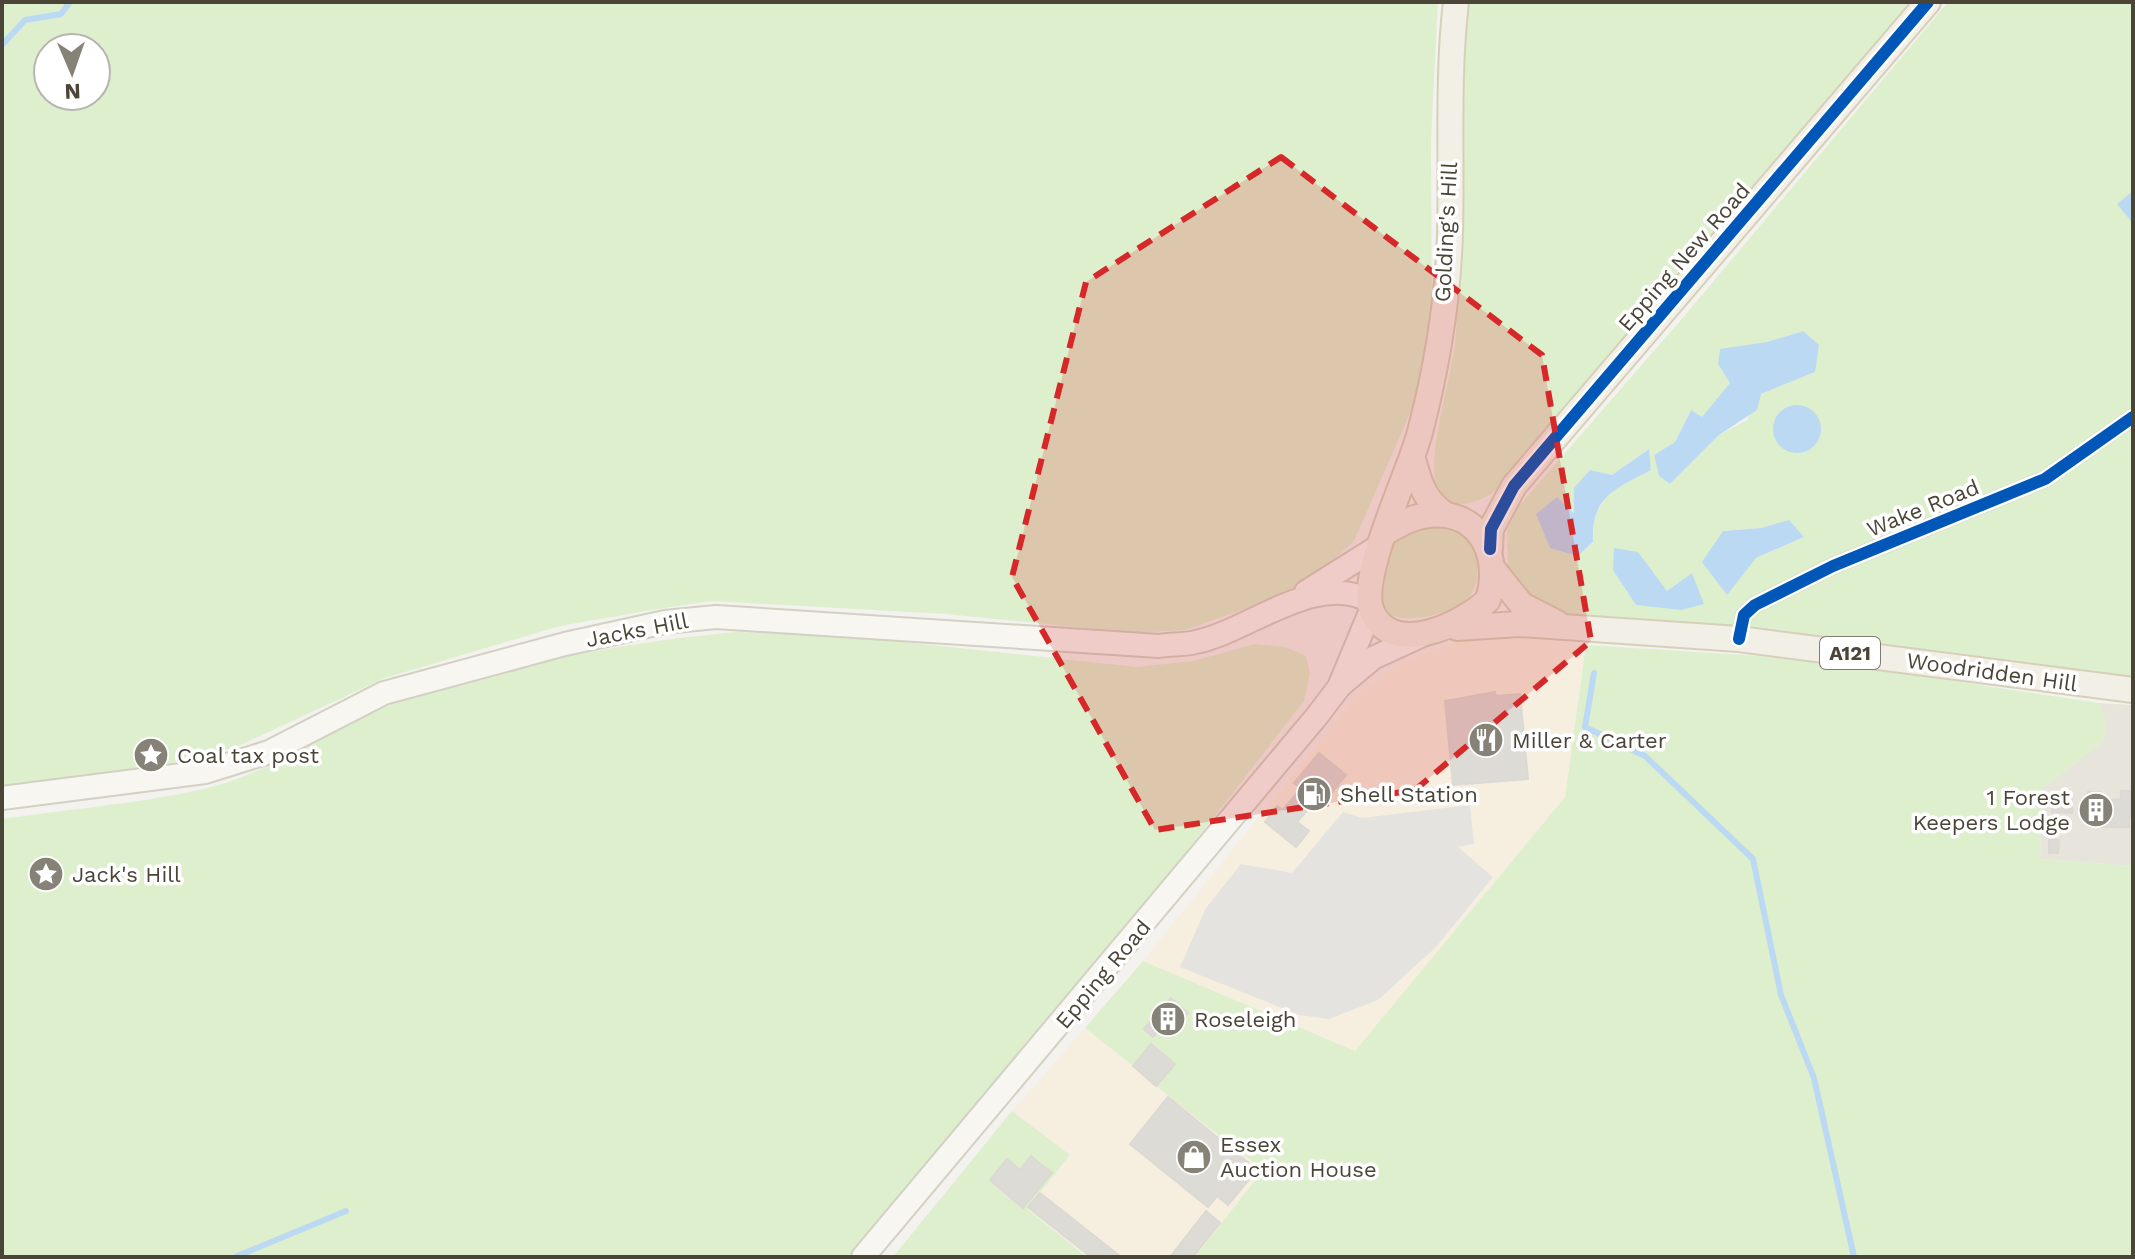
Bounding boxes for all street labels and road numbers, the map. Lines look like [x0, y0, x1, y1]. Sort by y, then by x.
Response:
street label: Golding's Hill [1430, 161, 1462, 303]
street label: Epping New Road [1613, 178, 1755, 336]
street label: Wake Road [1863, 474, 1983, 542]
street label: Jacks Hill [584, 608, 691, 652]
road number: A121 [1820, 637, 1880, 669]
street label: Woodridden Hill [1905, 648, 2079, 696]
street label: Epping Road [1050, 915, 1156, 1033]

